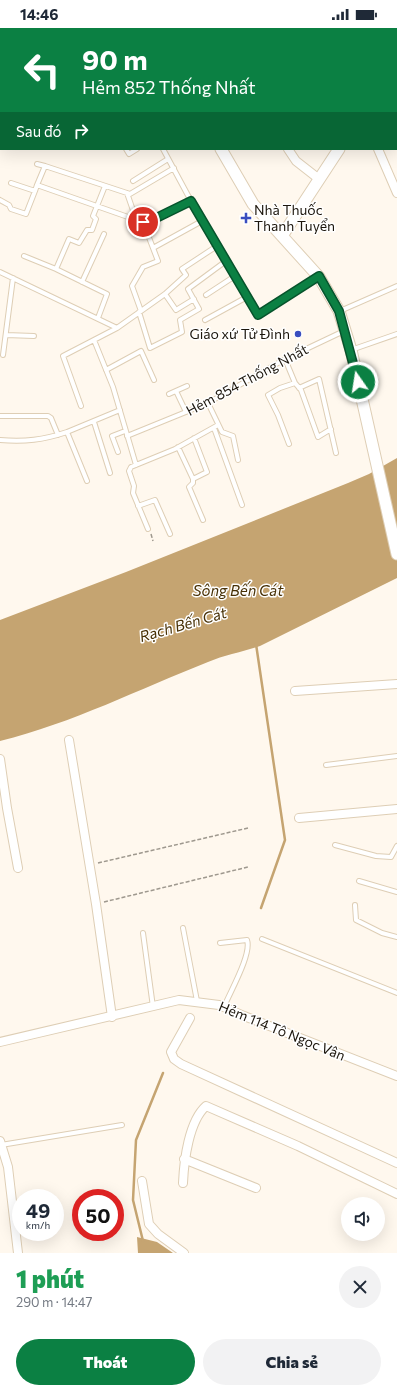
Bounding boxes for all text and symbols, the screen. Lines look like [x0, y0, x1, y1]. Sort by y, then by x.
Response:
text: 14:46 [20, 5, 58, 23]
text: 90 m [82, 42, 148, 76]
icon: left [16, 44, 68, 96]
text: Hẻm 852 Thống Nhất [82, 76, 256, 98]
icon: right [70, 120, 92, 142]
text: Sau đó [16, 122, 62, 140]
place label: Nhà Thuốc Thanh Tuyển [254, 201, 335, 234]
pin [126, 205, 160, 239]
icon: arrive [132, 211, 154, 233]
marker: Nhà Thuốc Thanh Tuyển [241, 213, 251, 223]
place label: Giáo xứ Tử Đình [189, 325, 290, 342]
marker: Giáo xứ Tử Đình [293, 329, 303, 339]
street label: Hẻm 854 Thống Nhất [183, 340, 311, 419]
position arrow [337, 361, 379, 403]
water label: Sông Bến Cát [193, 581, 284, 599]
water label: Rạch Bến Cát [137, 603, 229, 645]
street label: Hẻm 114 Tô Ngọc Vân [216, 997, 348, 1064]
speed limit sign: 50 [72, 1189, 124, 1241]
map controls [341, 1197, 385, 1241]
button: sound [341, 1197, 385, 1241]
text: 49 [26, 1198, 50, 1222]
text: km/h [26, 1219, 50, 1231]
text: 1 phút [16, 1264, 84, 1293]
button: close [339, 1266, 381, 1308]
text: 290 m · 14:47 [16, 1294, 92, 1310]
button: Thoát [16, 1339, 195, 1385]
button: Chia sẻ [203, 1339, 381, 1385]

